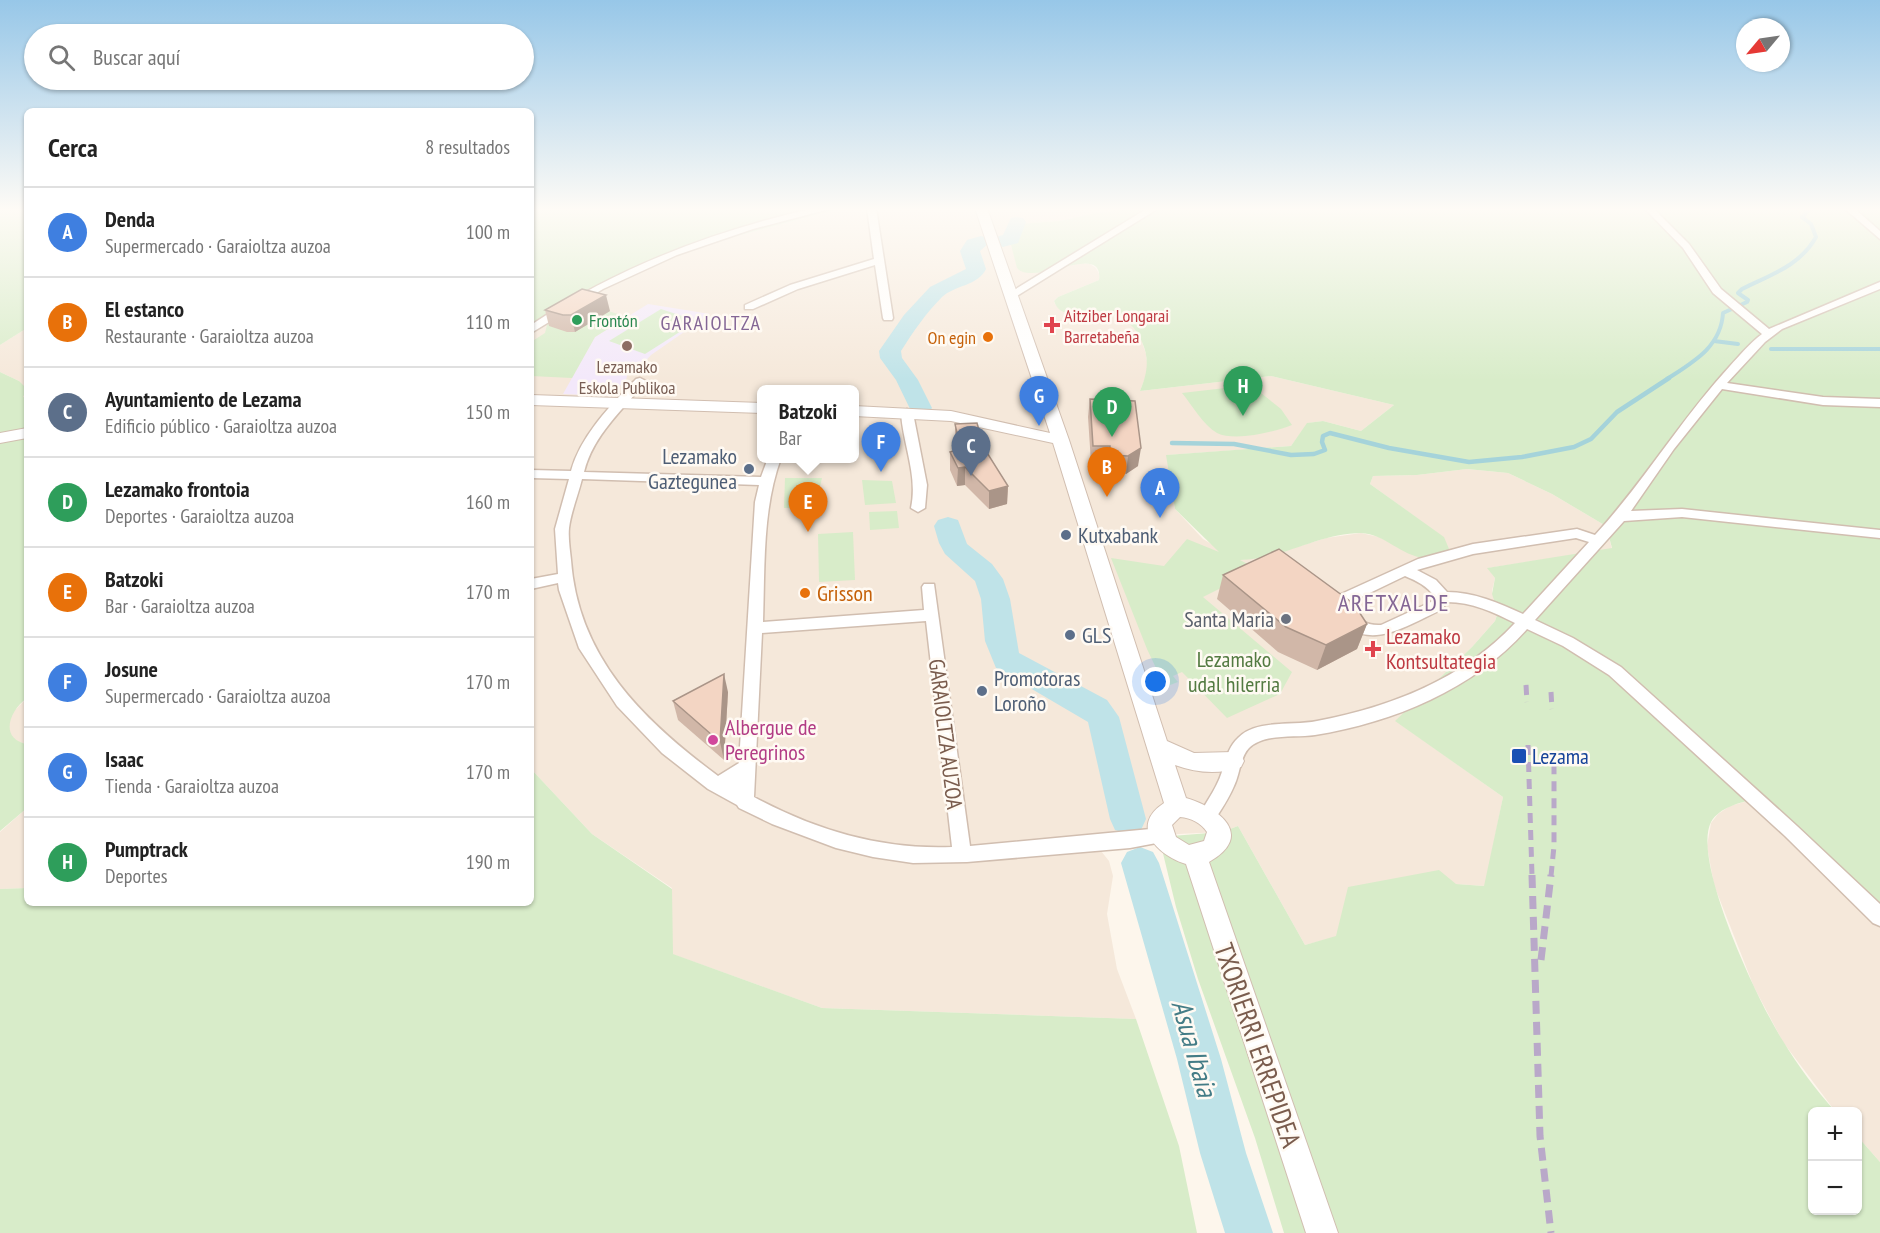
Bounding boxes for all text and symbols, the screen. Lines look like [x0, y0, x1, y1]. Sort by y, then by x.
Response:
north arrow [1736, 18, 1790, 72]
search box [24, 24, 534, 90]
icon: search [45, 41, 78, 74]
text: Buscar aquí [93, 43, 180, 71]
text: Cerca [48, 131, 98, 164]
text: 8 resultados [425, 134, 510, 160]
text: Denda [105, 205, 155, 233]
text: A [62, 219, 73, 245]
text: 100 m [466, 219, 510, 245]
text: Supermercado · Garaioltza auzoa [105, 233, 331, 259]
text: El estanco [105, 295, 184, 323]
place label: Aitziber Longarai Barretabeña [1064, 304, 1169, 348]
text: B [63, 309, 72, 335]
text: 110 m [466, 309, 510, 335]
place label: Frontón [589, 309, 638, 332]
district label: GARAIOLTZA [660, 310, 762, 336]
marker: Frontón [570, 313, 584, 327]
marker: Aitziber Longarai Barretabeña [1045, 318, 1059, 332]
text: Restaurante · Garaioltza auzoa [105, 323, 314, 349]
place label: On egin [928, 326, 976, 349]
marker: On egin [981, 330, 995, 344]
marker: Lezamako Eskola Publikoa [620, 339, 634, 353]
place label: Lezamako Eskola Publikoa [579, 355, 675, 399]
pin: H [1224, 366, 1262, 416]
pin: G [1020, 376, 1058, 426]
text: Ayuntamiento de Lezama [105, 385, 302, 413]
popup [757, 385, 859, 463]
pin: D [1092, 388, 1132, 437]
text: Batzoki [779, 397, 837, 425]
text: C [63, 399, 72, 425]
text: 150 m [466, 399, 510, 425]
text: Edificio público · Garaioltza auzoa [105, 413, 337, 439]
pin: F [862, 422, 900, 472]
text: Bar [779, 425, 802, 451]
pin: C [952, 426, 990, 476]
place label: Lezamako Gaztegunea [648, 442, 737, 495]
pin: B [1088, 448, 1126, 497]
marker: Lezamako Gaztegunea [742, 462, 756, 476]
pin: A [1140, 468, 1180, 518]
text: Lezamako frontoia [105, 475, 250, 503]
pin: E [788, 482, 828, 532]
text: D [62, 489, 73, 515]
text: 160 m [466, 489, 510, 515]
text: Deportes · Garaioltza auzoa [105, 503, 294, 529]
place label: Kutxabank [1078, 521, 1159, 549]
marker: Kutxabank [1059, 528, 1073, 542]
text: Batzoki [105, 565, 163, 593]
text: E [63, 579, 72, 605]
text: 170 m [466, 579, 510, 605]
place label: Grisson [817, 579, 873, 607]
marker: Grisson [798, 586, 812, 600]
district label: ARETXALDE [1338, 587, 1450, 618]
text: Bar · Garaioltza auzoa [105, 593, 255, 619]
place label: Santa Maria [1184, 605, 1274, 633]
marker: Santa Maria [1279, 612, 1293, 626]
place label: GLS [1082, 621, 1111, 649]
place label: Lezamako Kontsultategia [1386, 622, 1496, 675]
marker: GLS [1063, 628, 1077, 642]
marker: Lezamako Kontsultategia [1364, 640, 1382, 658]
park label: Lezamako udal hilerria [1188, 645, 1280, 698]
text: Josune [105, 655, 158, 683]
street label: GARAIOLTZA AUZOA [923, 657, 969, 811]
place label: Promotoras Loroño [994, 664, 1080, 717]
your location [1141, 667, 1170, 696]
text: F [63, 669, 72, 695]
text: 170 m [466, 669, 510, 695]
text: Supermercado · Garaioltza auzoa [105, 683, 331, 709]
marker: Promotoras Loroño [975, 684, 989, 698]
place label: Albergue de Peregrinos [725, 713, 817, 766]
marker: Albergue de Peregrinos [706, 733, 720, 747]
place label: Lezama [1532, 742, 1589, 770]
text: Isaac [105, 745, 144, 773]
marker: Lezama [1510, 747, 1528, 765]
text: G [62, 759, 73, 785]
text: 170 m [466, 759, 510, 785]
text: Tienda · Garaioltza auzoa [105, 773, 279, 799]
text: Pumptrack [105, 835, 188, 863]
text: H [62, 849, 73, 875]
text: 190 m [466, 849, 510, 875]
text: Deportes [105, 863, 167, 889]
street label: TXORIERRI ERREPIDEA [1207, 938, 1309, 1152]
water label: Asua Ibaia [1164, 995, 1227, 1102]
map controls [1808, 1107, 1862, 1215]
button: + [1808, 1107, 1862, 1161]
button: − [1808, 1161, 1862, 1215]

